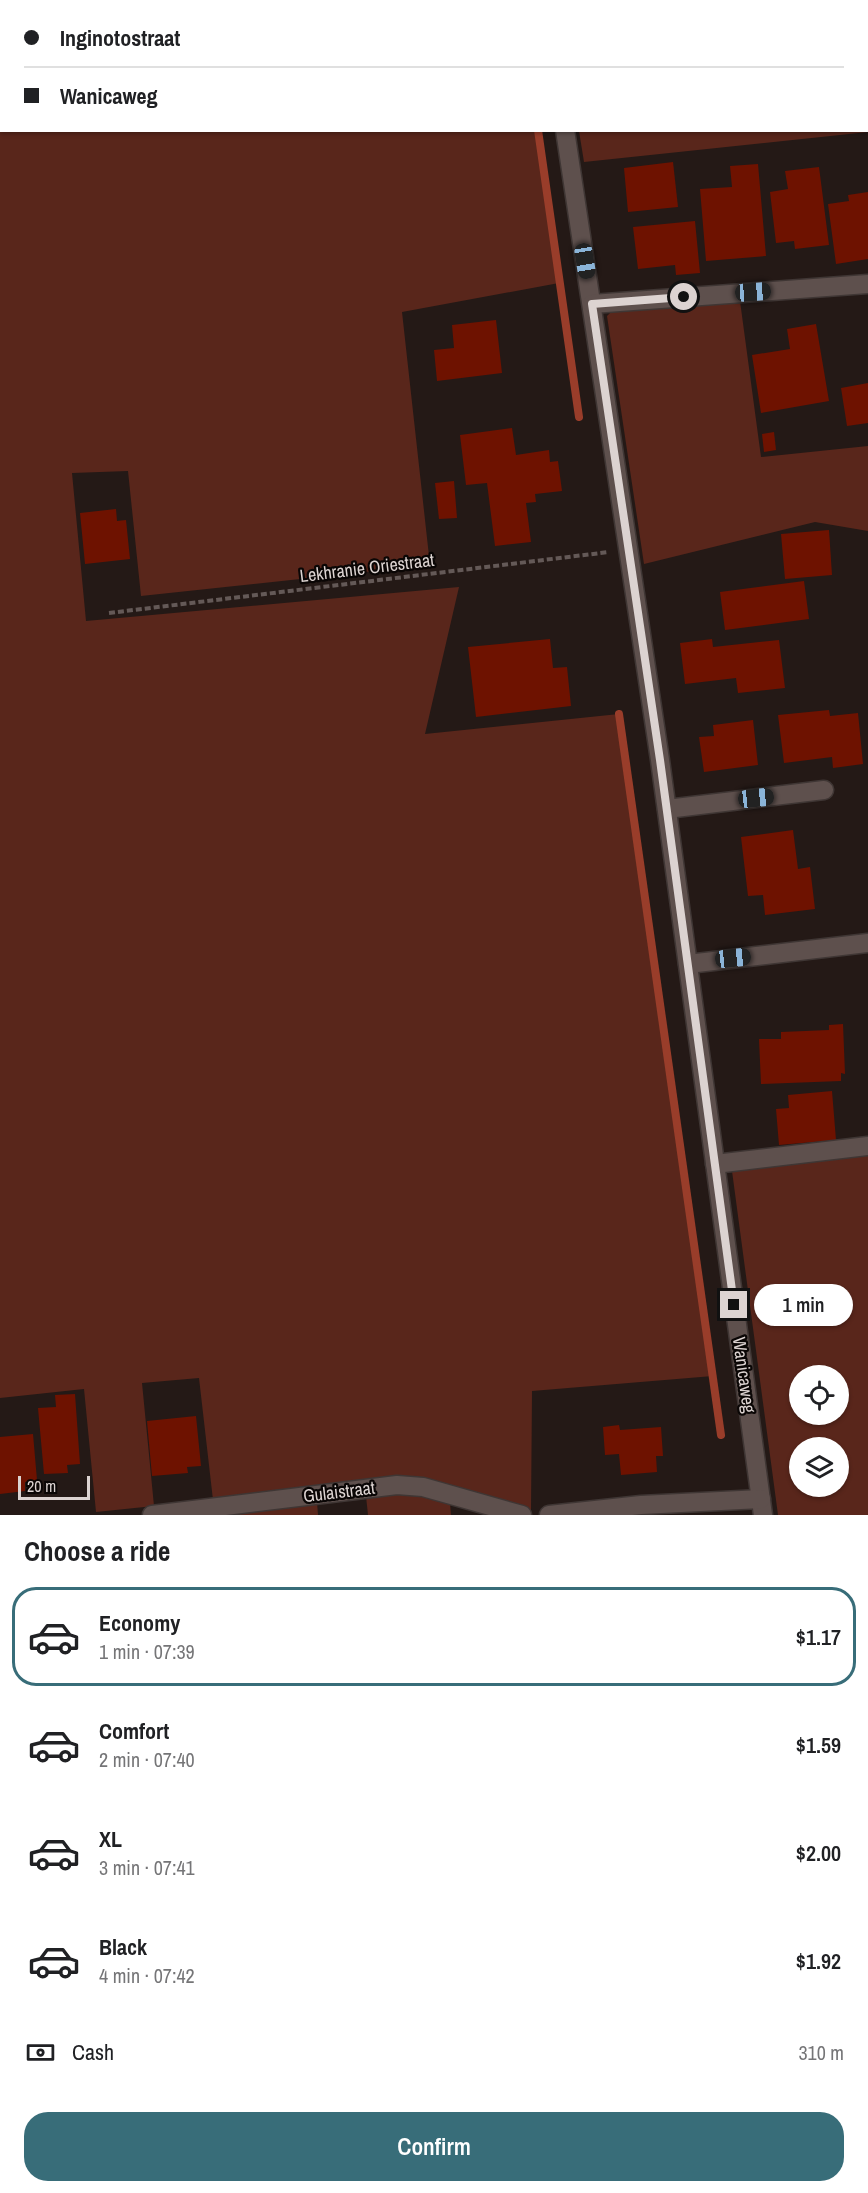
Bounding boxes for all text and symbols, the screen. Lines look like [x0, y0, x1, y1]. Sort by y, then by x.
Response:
text: Inginotostraat [60, 23, 180, 53]
text: Wanicaweg [60, 81, 158, 111]
car [573, 242, 597, 280]
car [734, 282, 772, 302]
route start [670, 283, 697, 310]
street label: Lekhranie Oriestraat [298, 547, 436, 588]
car [737, 787, 775, 809]
car [714, 947, 752, 969]
callout: 1 min [755, 1284, 854, 1326]
route end [720, 1291, 747, 1318]
text: 1 min [782, 1291, 825, 1318]
street label: Wanicaweg [727, 1335, 762, 1415]
map controls [789, 1365, 849, 1497]
button: locate [789, 1365, 849, 1425]
button: layers [789, 1437, 849, 1497]
scale bar [18, 1473, 90, 1500]
text: 20 m [27, 1475, 56, 1497]
street label: Gulaistraat [302, 1475, 376, 1508]
text: Choose a ride [24, 1533, 170, 1569]
text: Economy [99, 1608, 180, 1638]
icon: car [27, 1610, 81, 1664]
text: $1.17 [796, 1622, 841, 1652]
text: 1 min · 07:39 [99, 1638, 195, 1665]
text: Comfort [99, 1716, 169, 1746]
icon: car [27, 1718, 81, 1772]
text: $1.59 [796, 1730, 841, 1760]
text: 2 min · 07:40 [99, 1746, 195, 1773]
text: XL [99, 1824, 122, 1854]
icon: car [27, 1826, 81, 1880]
text: $2.00 [796, 1838, 841, 1868]
text: 3 min · 07:41 [99, 1854, 195, 1881]
text: Black [99, 1932, 147, 1962]
icon: car [27, 1934, 81, 1988]
text: $1.92 [796, 1946, 841, 1976]
text: 4 min · 07:42 [99, 1962, 195, 1989]
icon: cash [24, 2036, 57, 2069]
text: Cash [72, 2037, 114, 2067]
text: 310 m [798, 2039, 844, 2066]
button: Confirm [24, 2112, 844, 2181]

